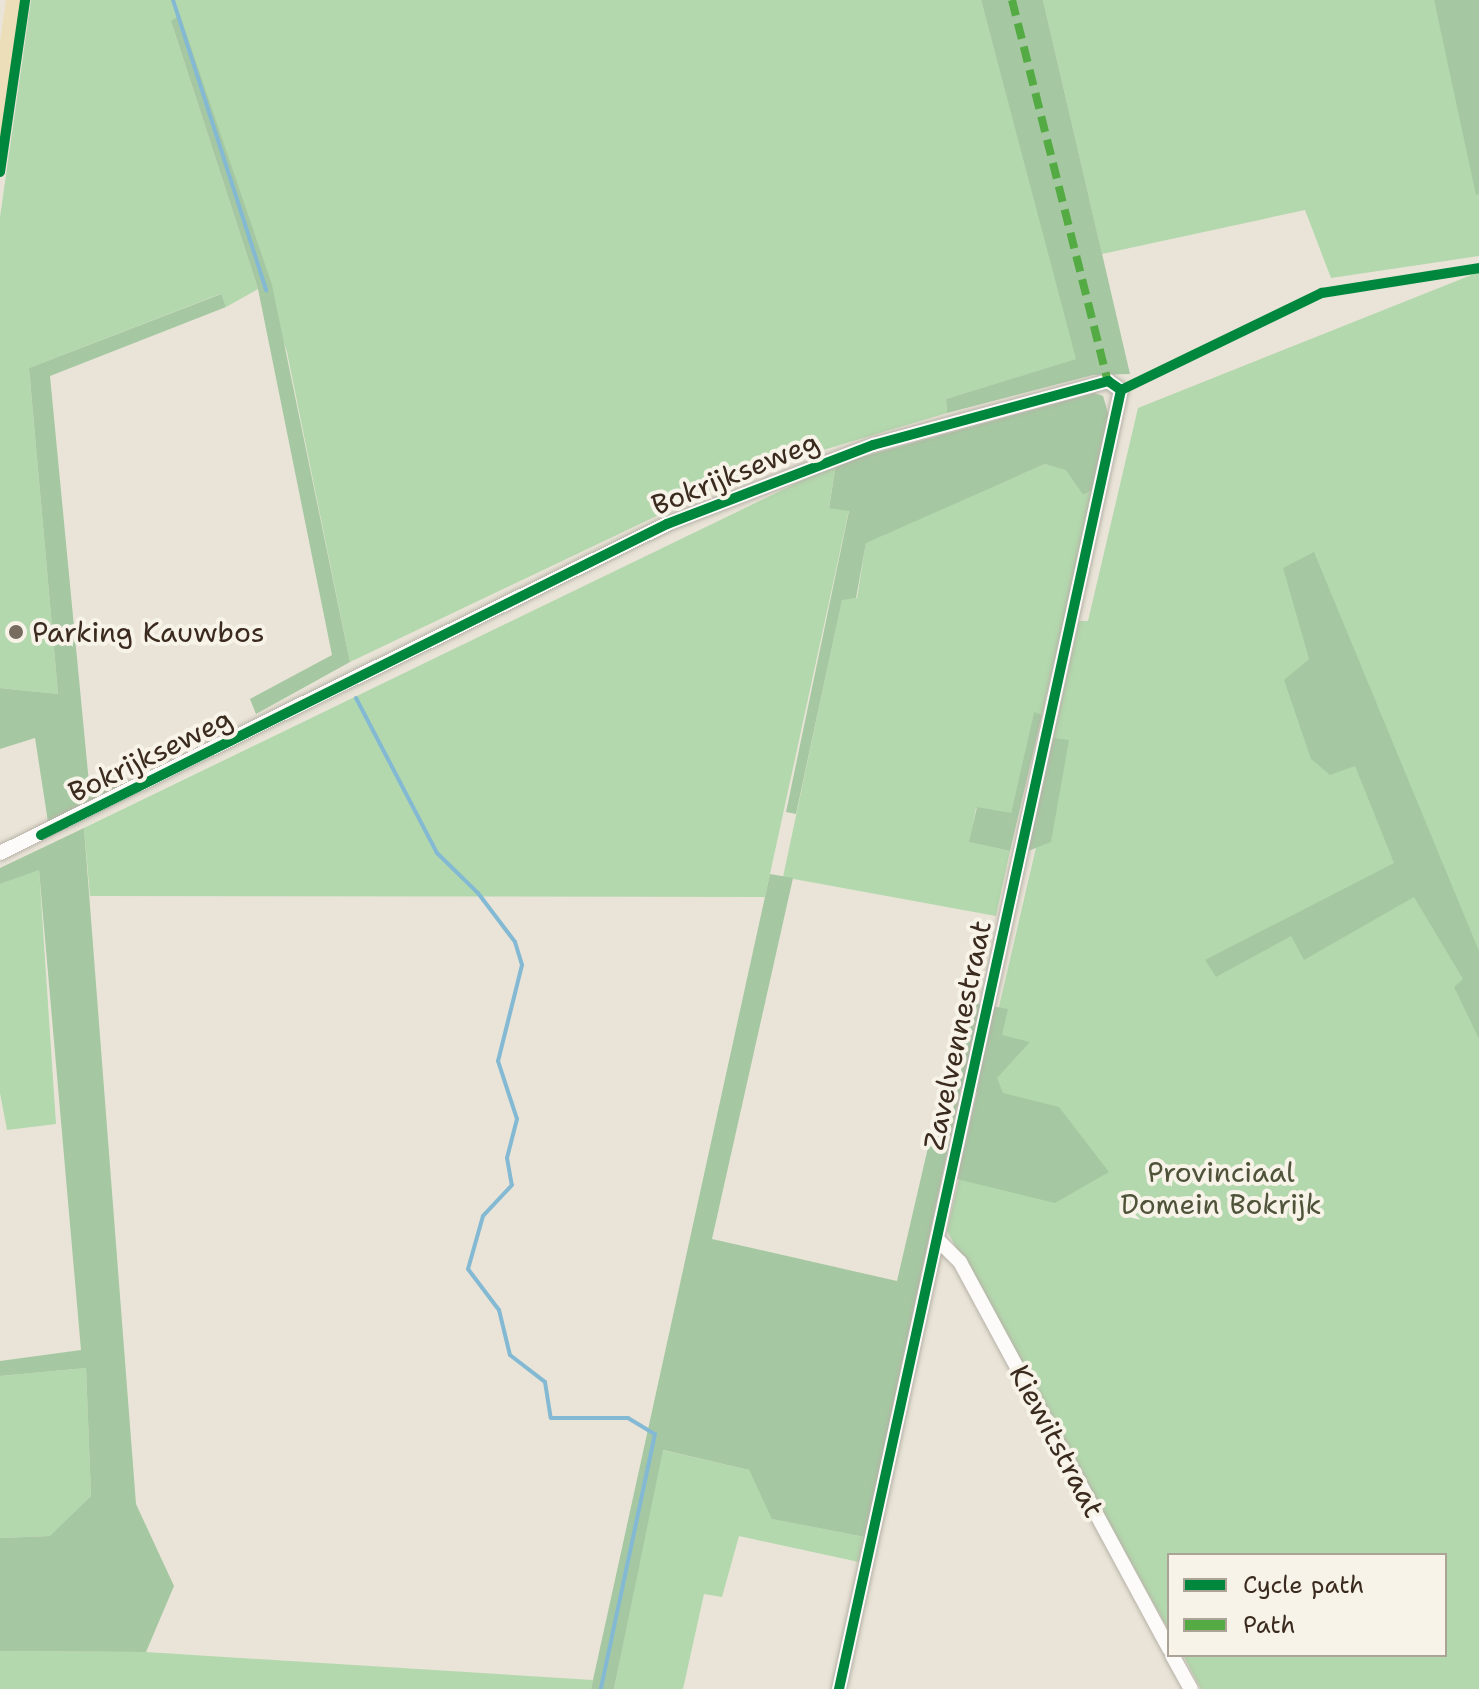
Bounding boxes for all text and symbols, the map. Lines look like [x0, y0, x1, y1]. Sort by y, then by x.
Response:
street label: Bokrijkseweg [646, 424, 824, 522]
place label: Parking Kauwbos [32, 615, 265, 649]
marker: Parking Kauwbos [7, 623, 25, 641]
street label: Bokrijkseweg [63, 701, 237, 809]
street label: Zavelvennestraat [916, 917, 998, 1153]
park label: Provinciaal Domein Bokrijk [1120, 1155, 1322, 1221]
street label: Kiewitstraat [1003, 1359, 1111, 1523]
legend [1167, 1553, 1447, 1657]
text: Cycle path [1243, 1569, 1364, 1601]
text: Path [1243, 1609, 1295, 1641]

